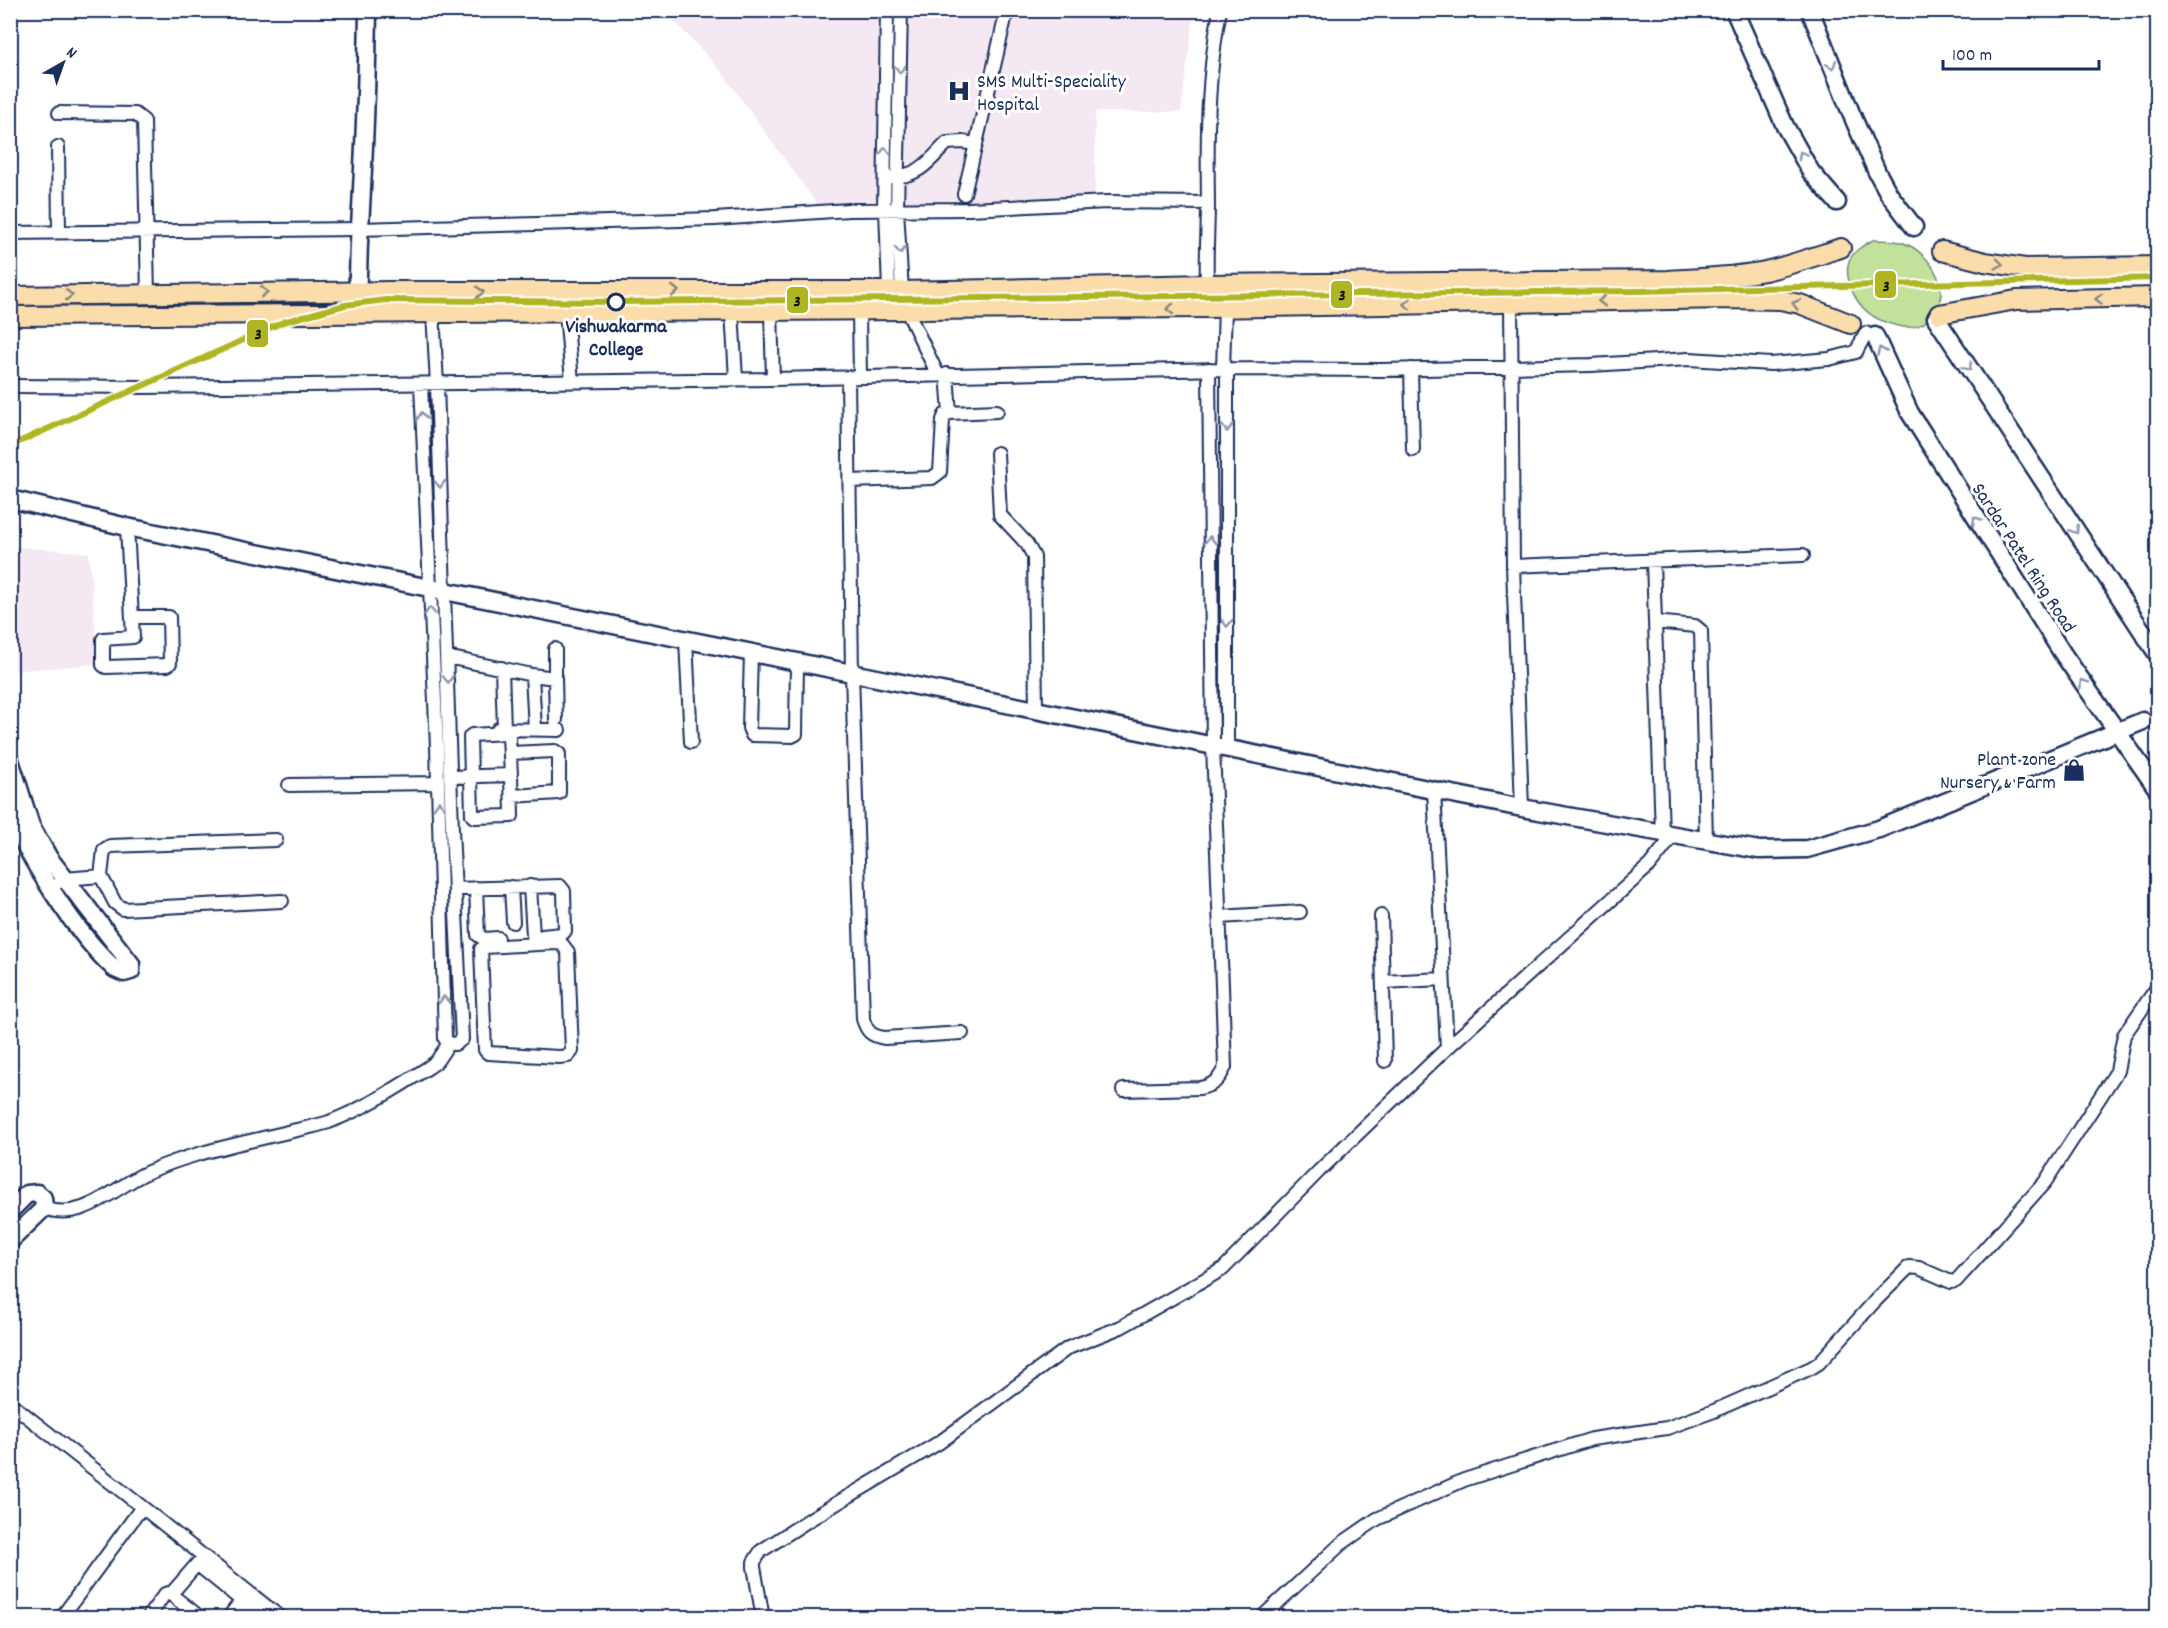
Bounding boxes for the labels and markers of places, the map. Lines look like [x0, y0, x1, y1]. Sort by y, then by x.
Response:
place label: SMS Multi-Speciality Hospital [977, 69, 1127, 120]
hospital icon: SMS Multi-Speciality Hospital [946, 78, 972, 104]
marker: Vishwakarma College [607, 293, 625, 311]
place label: Vishwakarma College [565, 314, 667, 365]
place label: Plant zone Nursery & Farm [1940, 747, 2056, 798]
shop icon: Plant zone Nursery & Farm [2061, 757, 2087, 783]

